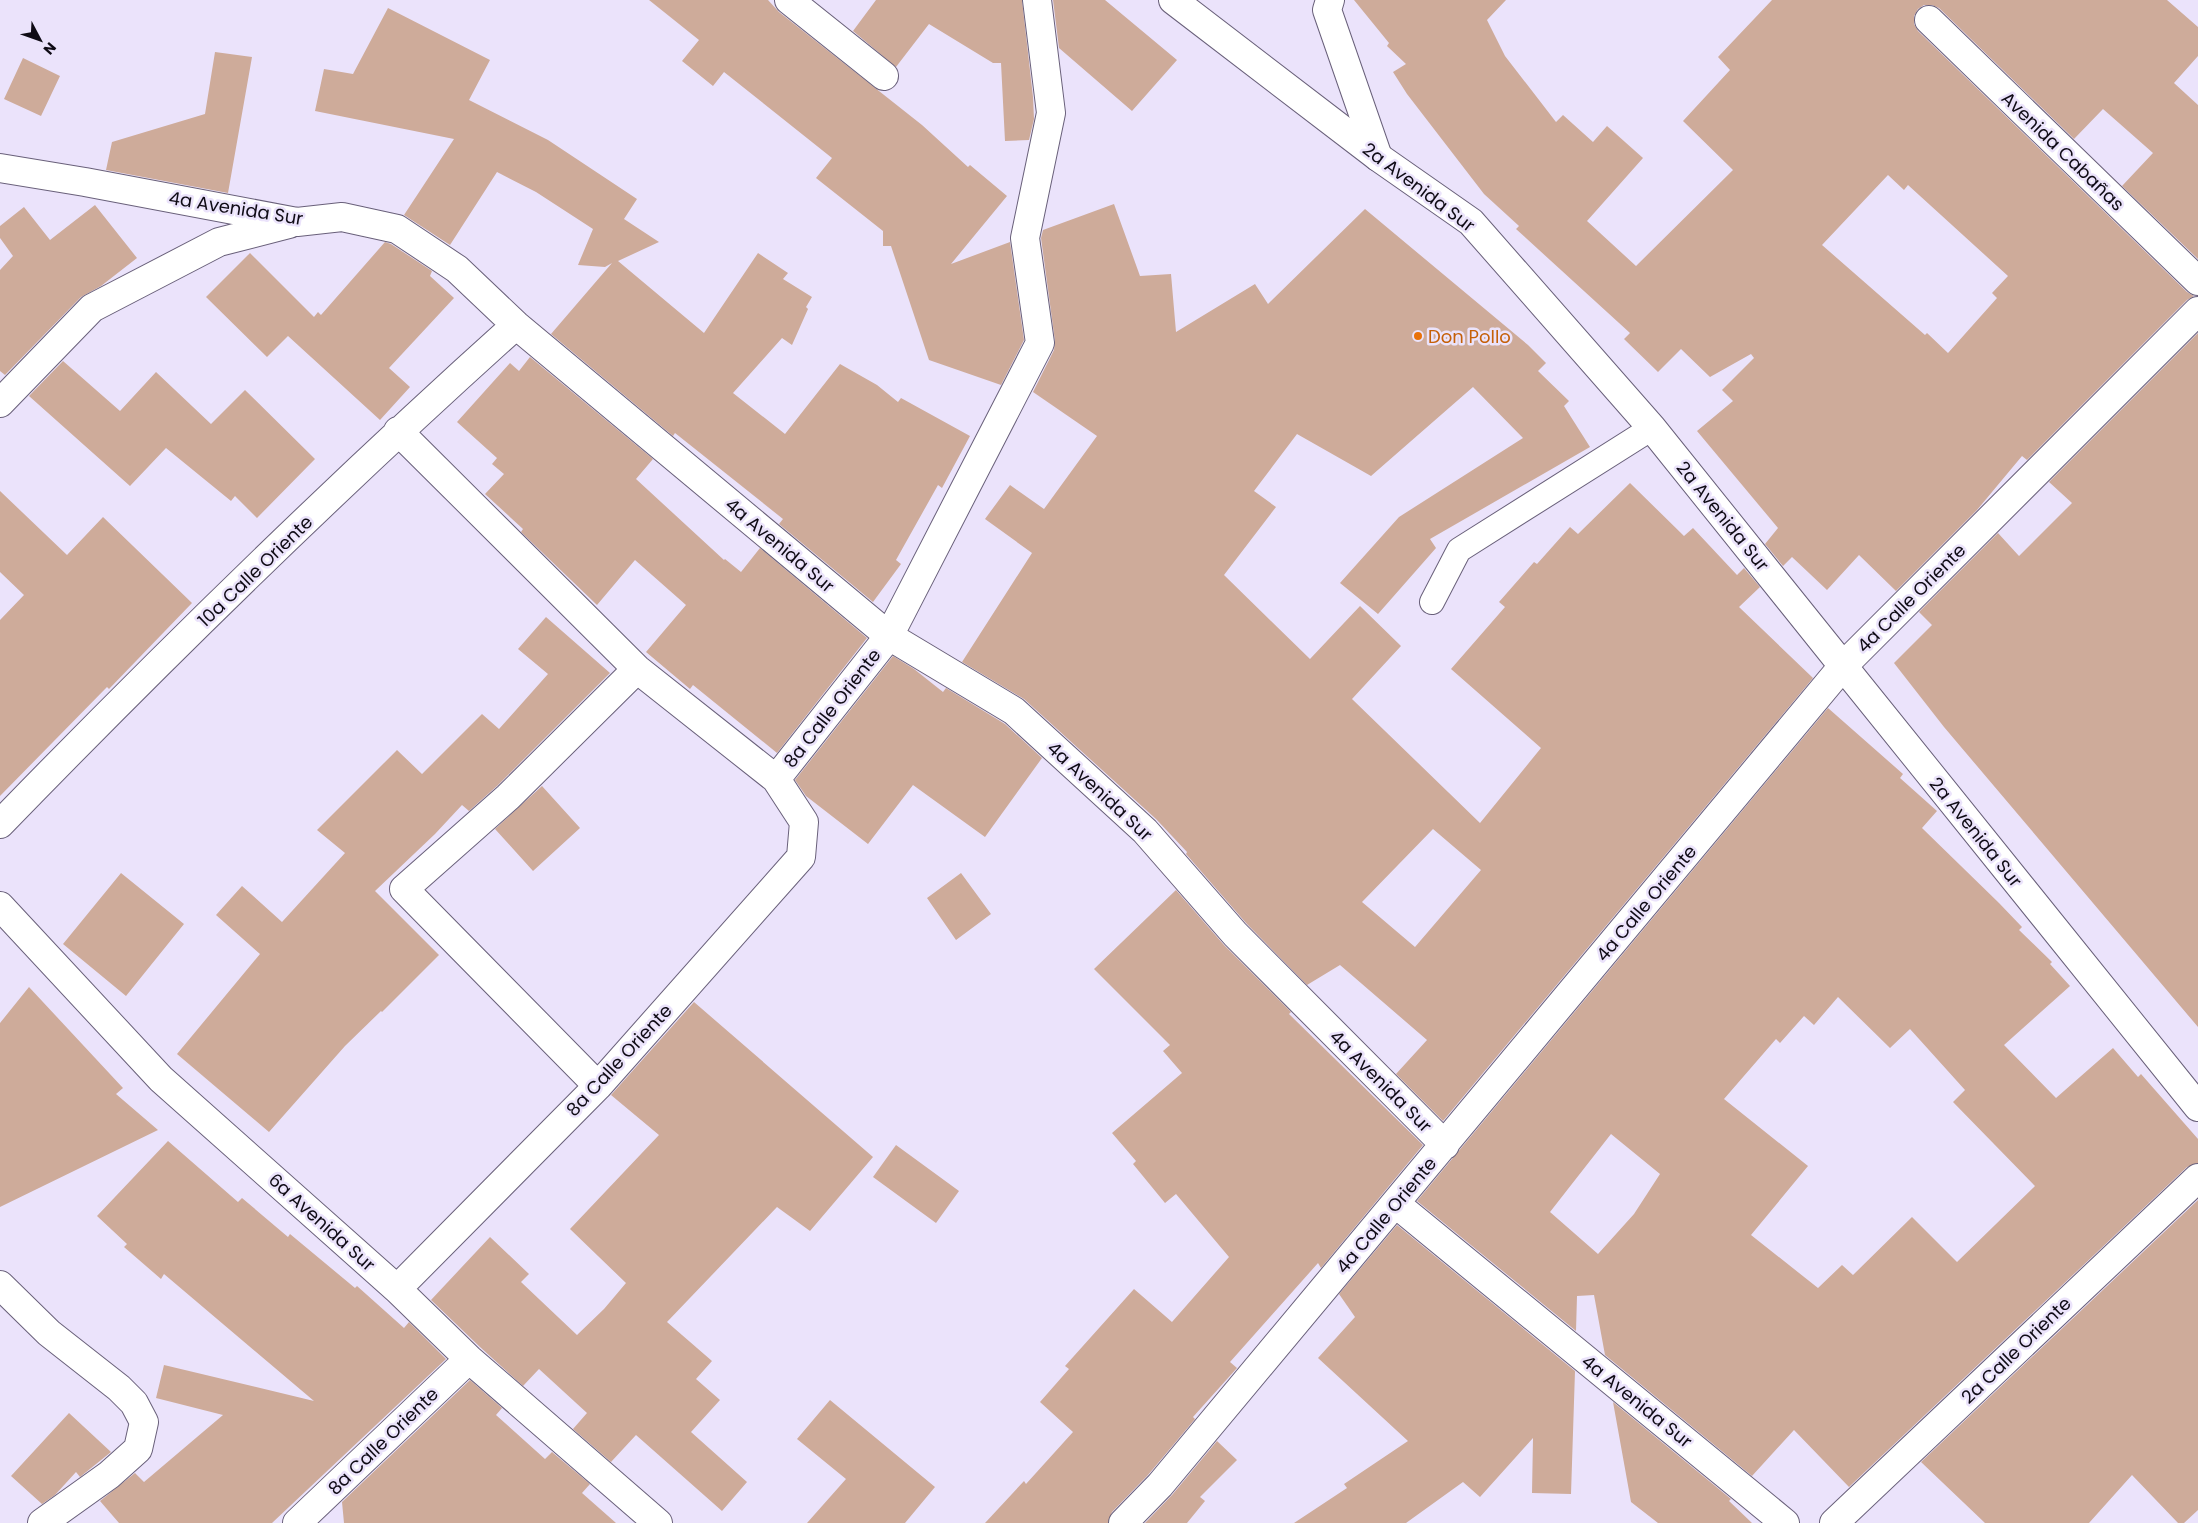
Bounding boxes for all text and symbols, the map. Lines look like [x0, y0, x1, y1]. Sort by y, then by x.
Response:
north arrow [15, 15, 65, 65]
text: N [39, 38, 61, 59]
street label: Avenida Cabañas [1996, 86, 2130, 216]
street label: 2a Avenida Sur [1358, 137, 1480, 238]
street label: 4a Avenida Sur [167, 185, 305, 231]
place label: Don Pollo [1428, 324, 1511, 349]
marker: Don Pollo [1412, 330, 1424, 342]
street label: 2a Avenida Sur [1671, 456, 1775, 576]
street label: 4a Avenida Sur [720, 492, 840, 598]
street label: 10a Calle Oriente [192, 510, 318, 632]
street label: 4a Calle Oriente [1851, 538, 1971, 658]
street label: 8a Calle Oriente [778, 643, 886, 773]
street label: 4a Avenida Sur [1042, 736, 1158, 847]
street label: 2a Avenida Sur [1924, 772, 2028, 892]
street label: 4a Calle Oriente [1590, 839, 1702, 967]
street label: 8a Calle Oriente [560, 998, 678, 1122]
street label: 4a Avenida Sur [1324, 1024, 1438, 1138]
street label: 4a Calle Oriente [1330, 1151, 1442, 1279]
street label: 6a Avenida Sur [263, 1167, 381, 1277]
street label: 2a Calle Oriente [1956, 1291, 2076, 1409]
street label: 4a Avenida Sur [1576, 1349, 1698, 1454]
street label: 8a Calle Oriente [322, 1382, 444, 1500]

